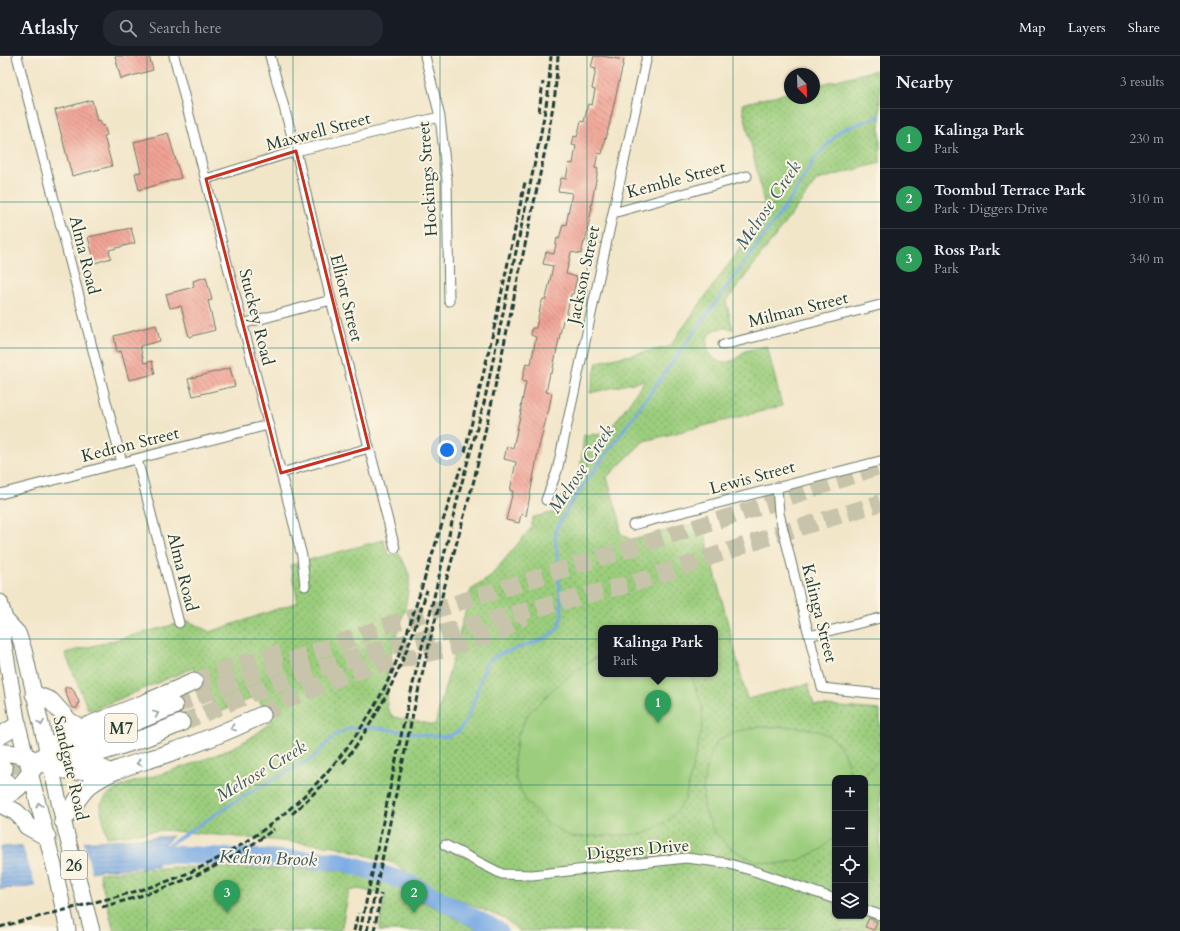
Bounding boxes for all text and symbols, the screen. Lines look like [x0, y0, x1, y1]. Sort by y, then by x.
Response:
search box [103, 10, 383, 46]
text: Atlasly [20, 15, 79, 41]
icon: search [117, 17, 139, 39]
text: Search here [149, 18, 222, 38]
text: Map [1019, 18, 1046, 37]
text: Layers [1068, 18, 1106, 37]
text: Share [1128, 18, 1160, 37]
north arrow [784, 68, 820, 104]
text: Nearby [896, 71, 953, 94]
text: 3 results [1120, 73, 1164, 91]
street label: Maxwell Street [263, 106, 374, 156]
street label: Hockings Street [412, 120, 443, 237]
text: Kalinga Park [934, 120, 1024, 140]
text: 1 [906, 130, 912, 148]
text: 230 m [1130, 130, 1164, 148]
text: Park [934, 140, 959, 158]
street label: Kemble Street [624, 155, 729, 204]
water label: Melrose Creek [730, 156, 807, 254]
text: Toombul Terrace Park [934, 180, 1086, 200]
text: 2 [906, 190, 912, 208]
text: 310 m [1130, 190, 1164, 208]
text: Park · Diggers Drive [934, 200, 1048, 218]
street label: Alma Road [64, 213, 105, 297]
street label: Jackson Street [561, 223, 605, 329]
text: Ross Park [934, 240, 1001, 260]
text: 3 [906, 250, 912, 268]
text: 340 m [1130, 250, 1164, 268]
street label: Elliott Street [325, 252, 369, 345]
text: Park [934, 260, 959, 278]
street label: Stuckey Road [233, 266, 280, 368]
street label: Milman Street [746, 286, 851, 333]
water label: Melrose Creek [543, 420, 620, 518]
street label: Kedron Street [79, 421, 182, 468]
your location [437, 440, 457, 460]
street label: Lewis Street [707, 455, 798, 500]
street label: Alma Road [162, 530, 203, 614]
street label: Kalinga Street [796, 561, 843, 666]
popup [598, 625, 718, 677]
text: Kalinga Park [613, 632, 703, 652]
text: Park [613, 652, 638, 670]
pin: 1 [645, 690, 671, 723]
one-way arrow [152, 711, 160, 719]
street label: Sandgate Road [47, 714, 94, 823]
road number: M7 [105, 714, 137, 742]
one-way arrow [36, 720, 44, 726]
one-way arrow [229, 724, 236, 732]
water label: Melrose Creek [211, 734, 311, 808]
one-way arrow [136, 758, 143, 767]
map controls [832, 775, 868, 919]
button: + [832, 775, 868, 811]
one-way arrow [35, 802, 44, 809]
button: − [832, 811, 868, 847]
street label: Diggers Drive [586, 834, 690, 865]
water label: Kedron Brook [218, 844, 318, 873]
button: locate [832, 847, 868, 883]
road number: 26 [61, 851, 87, 879]
pin: 3 [214, 880, 240, 913]
pin: 2 [401, 880, 427, 913]
button: layers [832, 883, 868, 919]

